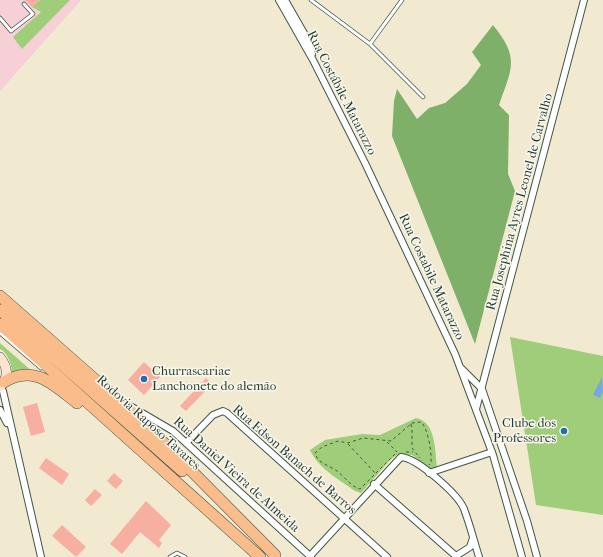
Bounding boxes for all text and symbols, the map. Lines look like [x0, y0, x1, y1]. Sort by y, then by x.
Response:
street label: Rua Costábile Matarazzo [303, 28, 379, 158]
street label: Rua Josephina Ayres Leonel de Carvalho [483, 92, 557, 312]
street label: Rua Costabile Matarazzo [395, 211, 467, 343]
place label: Churrascariae Lanchonete do alemão [152, 364, 276, 395]
street label: Rodovia Raposo Tavares [93, 372, 203, 474]
marker: Churrascariae Lanchonete do alemão [139, 374, 149, 384]
street label: Rua Edson Banach de Barros [229, 402, 359, 518]
street label: Rua Daniel Vieira de Almeida [170, 414, 302, 536]
place label: Clube dos Professores [493, 416, 556, 447]
marker: Clube dos Professores [559, 426, 569, 436]

